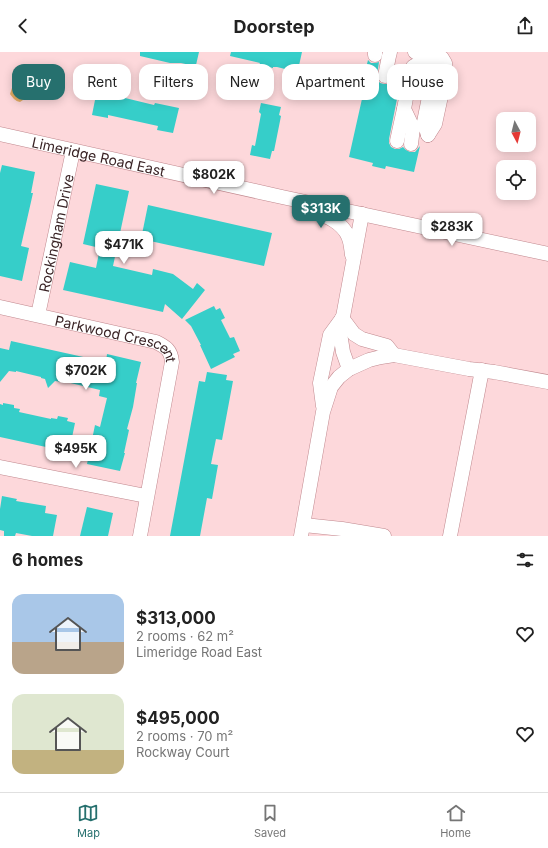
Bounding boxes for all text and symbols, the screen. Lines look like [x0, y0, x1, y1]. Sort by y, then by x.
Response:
icon: back [12, 15, 34, 37]
icon: share [514, 15, 536, 37]
text: Doorstep [234, 16, 314, 37]
chip: Buy [12, 64, 65, 100]
chip: Rent [73, 64, 131, 100]
chip: Filters [139, 64, 208, 100]
chip: New [216, 64, 274, 100]
chip: Apartment [282, 64, 379, 100]
chip: House [387, 64, 458, 100]
north arrow [496, 112, 536, 152]
map controls [496, 112, 536, 200]
street label: Limeridge Road East [30, 133, 167, 179]
button: locate [496, 160, 536, 200]
pin: $802K [186, 161, 242, 195]
text: $802K [192, 166, 236, 182]
street label: Rockingham Drive [35, 172, 76, 293]
pin: $313K [293, 195, 349, 229]
text: $313K [301, 200, 341, 216]
pin: $283K [424, 213, 480, 247]
text: $283K [431, 218, 473, 234]
pin: $471K [96, 231, 152, 265]
text: $471K [104, 236, 144, 252]
street label: Parkwood Crescent [54, 311, 181, 364]
pin: $702K [58, 357, 114, 391]
text: $702K [65, 362, 107, 378]
pin: $495K [48, 435, 104, 469]
text: $495K [54, 440, 98, 456]
icon: filters [514, 549, 536, 571]
text: 6 homes [12, 550, 83, 570]
text: $313,000 [136, 608, 216, 628]
icon: home [44, 610, 92, 658]
icon: heart [514, 623, 536, 645]
text: 2 rooms · 62 m² [136, 628, 234, 644]
text: Limeridge Road East [136, 644, 262, 660]
text: $495,000 [136, 708, 220, 728]
icon: home [44, 710, 92, 758]
icon: heart [514, 723, 536, 745]
text: 2 rooms · 70 m² [136, 728, 233, 744]
text: Rockway Court [136, 744, 230, 760]
tab: Map [77, 802, 100, 840]
tab: Saved [254, 802, 286, 840]
tab: Home [440, 802, 471, 840]

